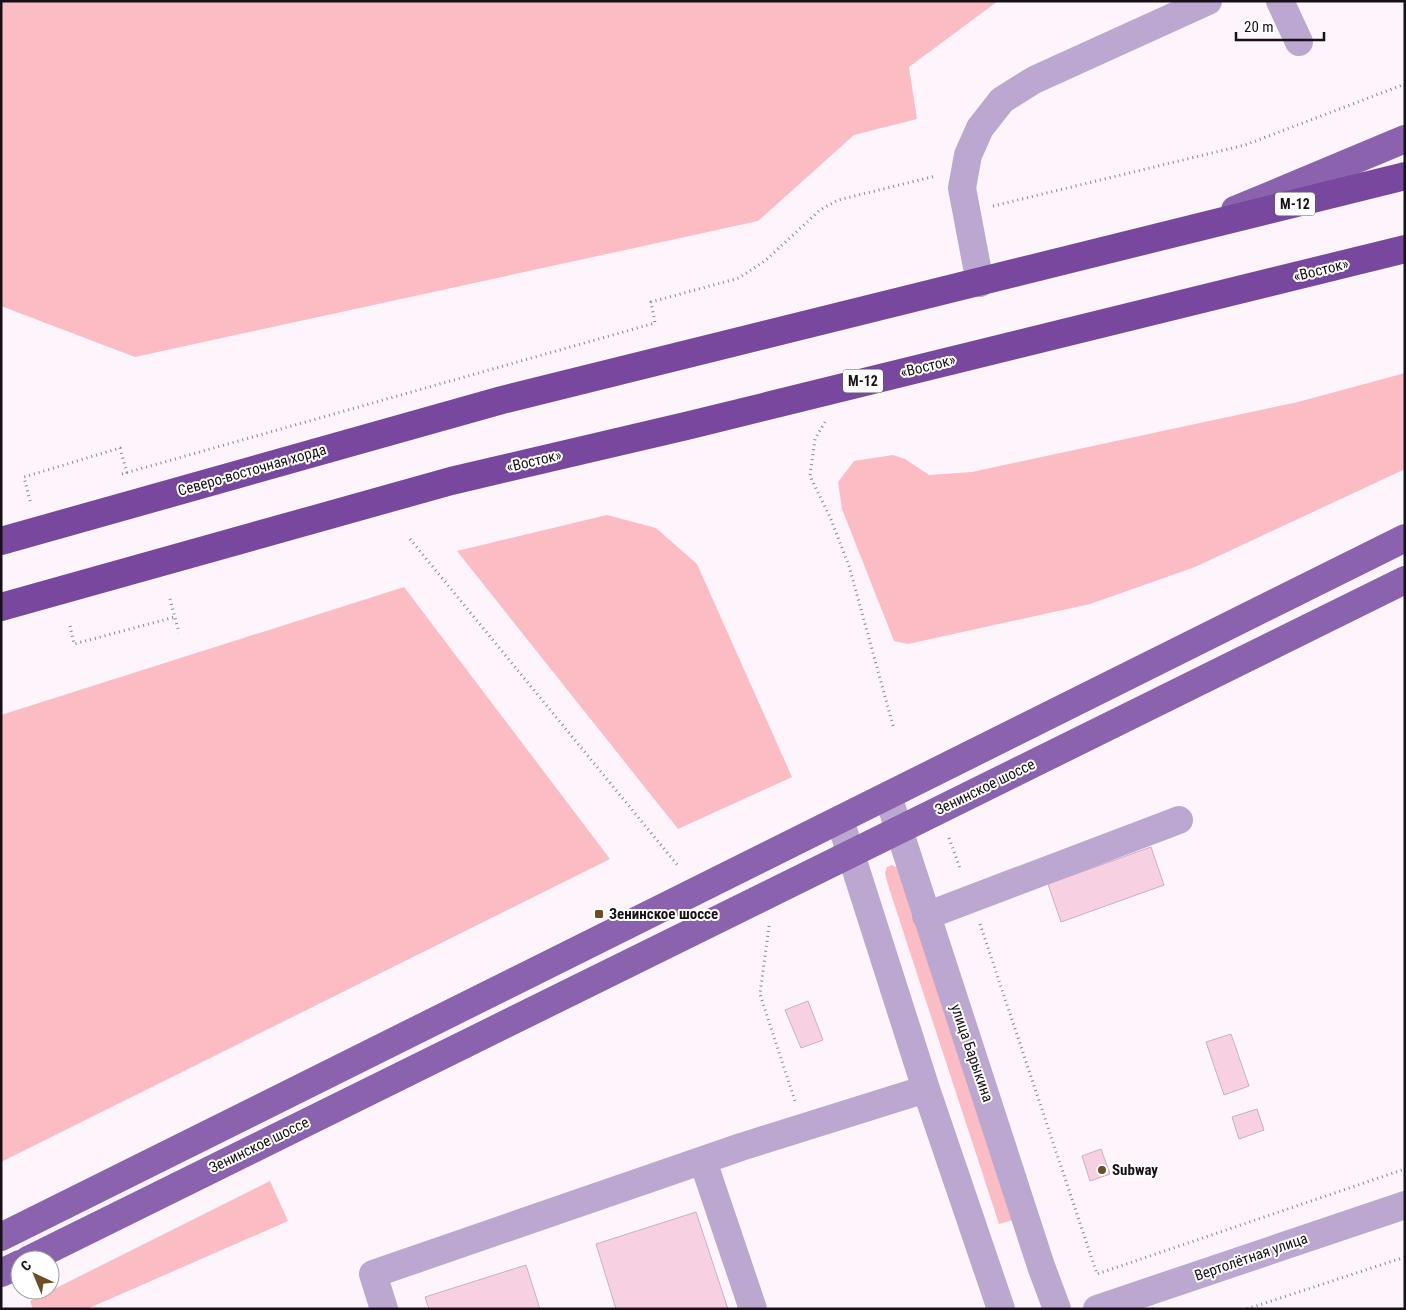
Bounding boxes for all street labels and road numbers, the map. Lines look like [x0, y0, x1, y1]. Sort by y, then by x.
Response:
road number: М-12 [1275, 192, 1315, 215]
street label: «Восток» [1292, 254, 1350, 286]
street label: «Восток» [899, 350, 957, 382]
road number: М-12 [843, 370, 883, 392]
street label: Северо-восточная хорда [176, 440, 328, 500]
street label: «Восток» [505, 446, 563, 476]
street label: Зенинское шоссе [932, 755, 1038, 819]
street label: улица Барыкина [947, 1002, 997, 1104]
street label: Зенинское шоссе [206, 1113, 312, 1177]
street label: Вертолётная улица [1192, 1229, 1310, 1285]

